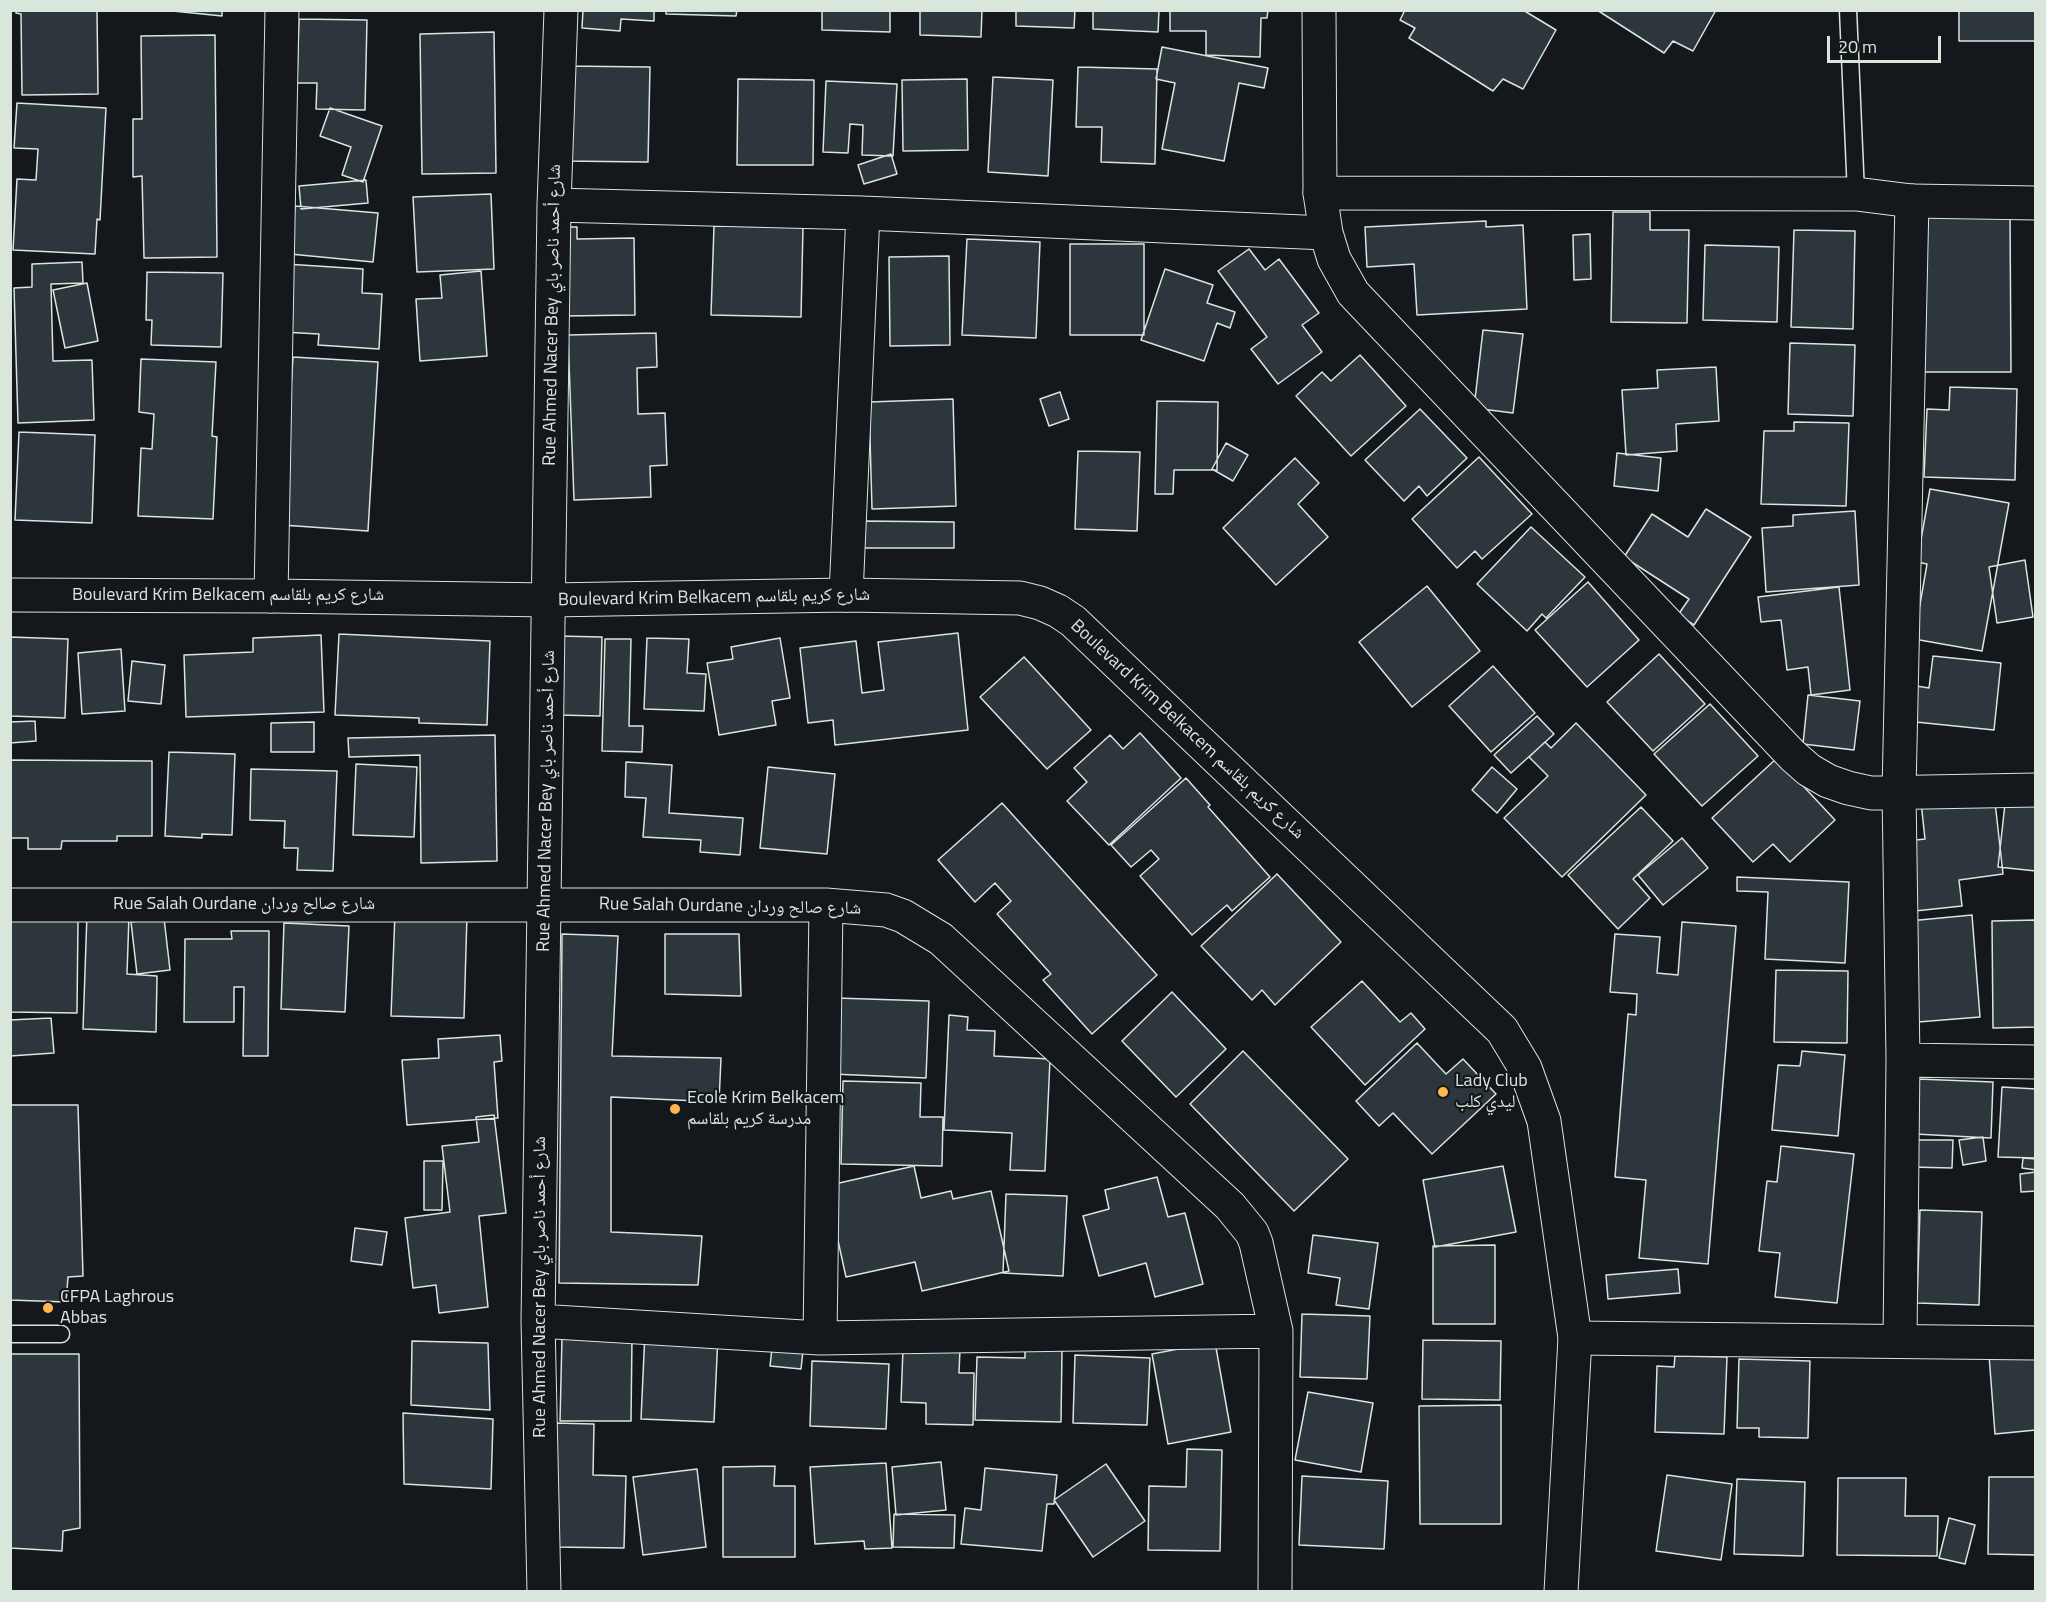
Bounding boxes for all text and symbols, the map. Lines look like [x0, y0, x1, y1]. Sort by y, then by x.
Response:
scale bar [1830, 24, 1944, 62]
text: 20 m [1838, 33, 1877, 60]
street label: Rue Ahmed Nacer Bey شارع أحمد ناصر باي [540, 164, 566, 466]
street label: Boulevard Krim Belkacem شارع كريم بلقاسم [558, 584, 870, 612]
street label: Boulevard Krim Belkacem شارع كريم بلقاسم [72, 585, 384, 607]
street label: Boulevard Krim Belkacem شارع كريم بلقاسم [1065, 616, 1309, 844]
street label: Rue Ahmed Nacer Bey شارع أحمد ناصر باي [534, 650, 560, 952]
street label: Rue Salah Ourdane شارع صالح وردان [113, 894, 375, 916]
street label: Rue Salah Ourdane شارع صالح وردان [599, 894, 861, 920]
place label: Lady Club ليدي كلب [1455, 1071, 1528, 1114]
marker: Lady Club ليدي كلب [1436, 1085, 1450, 1099]
place label: Ecole Krim Belkacem مدرسة كريم بلقاسم [687, 1088, 844, 1130]
marker: Ecole Krim Belkacem مدرسة كريم بلقاسم [668, 1102, 682, 1116]
street label: Rue Ahmed Nacer Bey شارع أحمد ناصر باي [530, 1136, 552, 1438]
place label: CFPA Laghrous Abbas [60, 1287, 174, 1330]
marker: CFPA Laghrous Abbas [41, 1301, 55, 1315]

